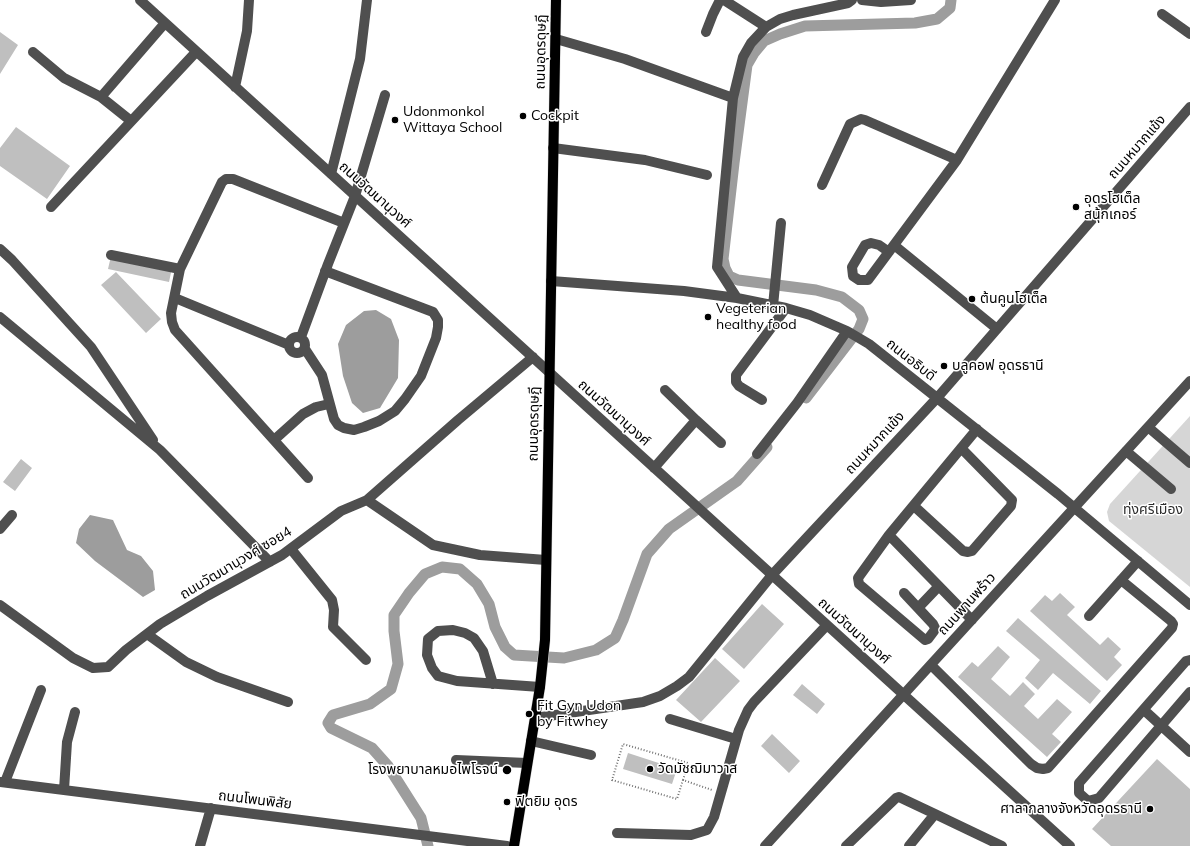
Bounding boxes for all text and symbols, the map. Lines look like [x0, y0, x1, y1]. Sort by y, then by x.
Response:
street label: ถนนอุดรดุษฎี [532, 14, 550, 90]
place label: Udonmonkol Wittaya School [403, 104, 502, 136]
place label: Cockpit [531, 108, 579, 124]
marker: Cockpit [518, 111, 528, 121]
street label: ถนนหมากแข้ง [1105, 112, 1169, 182]
marker: Udonmonkol Wittaya School [390, 115, 400, 125]
street label: ถนนวัฒนานุวงศ์ [336, 158, 414, 232]
place label: อุดรโฮเต็ล สนุ้กเกอร์ [1084, 191, 1140, 224]
marker: อุดรโฮเต็ล สนุ้กเกอร์ [1071, 202, 1081, 212]
place label: ต้นคูนโฮเต็ล [980, 291, 1048, 307]
marker: ต้นคูนโฮเต็ล [967, 294, 977, 304]
place label: Vegeterian healthy food [716, 301, 797, 334]
marker: Vegeterian healthy food [703, 312, 713, 322]
street label: ถนนอธิบดี [883, 335, 939, 385]
place label: บลูคอฟ อุดรธานี [952, 358, 1044, 374]
marker: บลูคอฟ อุดรธานี [939, 361, 949, 371]
street label: ถนนวัฒนานุวงศ์ [575, 376, 653, 450]
street label: ถนนอุดรดุษฎี [525, 386, 543, 462]
street label: ถนนหมากแข้ง [842, 408, 908, 478]
park label: ทุ่งศรีเมือง [1123, 502, 1183, 518]
street label: ถนนวัฒนานุวงศ์ ซอย4 [177, 523, 295, 603]
street label: ถนนพานพร้าว [934, 569, 1000, 639]
street label: ถนนวัฒนานุวงศ์ [815, 594, 893, 668]
place label: Fit Gyn Udon by Fitwhey [537, 698, 621, 730]
marker: Fit Gyn Udon by Fitwhey [524, 709, 534, 719]
place label: วัดมัชฌิมาวาส [658, 761, 737, 777]
place label: โรงพยาบาลหมอไพโรจน์ [368, 762, 498, 778]
marker: โรงพยาบาลหมอไพโรจน์ [501, 764, 513, 776]
marker: วัดมัชฌิมาวาส [645, 764, 655, 774]
street label: ถนนโพนพิสัย [217, 787, 293, 813]
place label: ฟิตยิม อุดร [515, 794, 578, 810]
marker: ฟิตยิม อุดร [502, 797, 512, 807]
place label: ศาลากลางจังหวัดอุดรธานี [1000, 801, 1142, 817]
marker: ศาลากลางจังหวัดอุดรธานี [1145, 804, 1155, 814]

